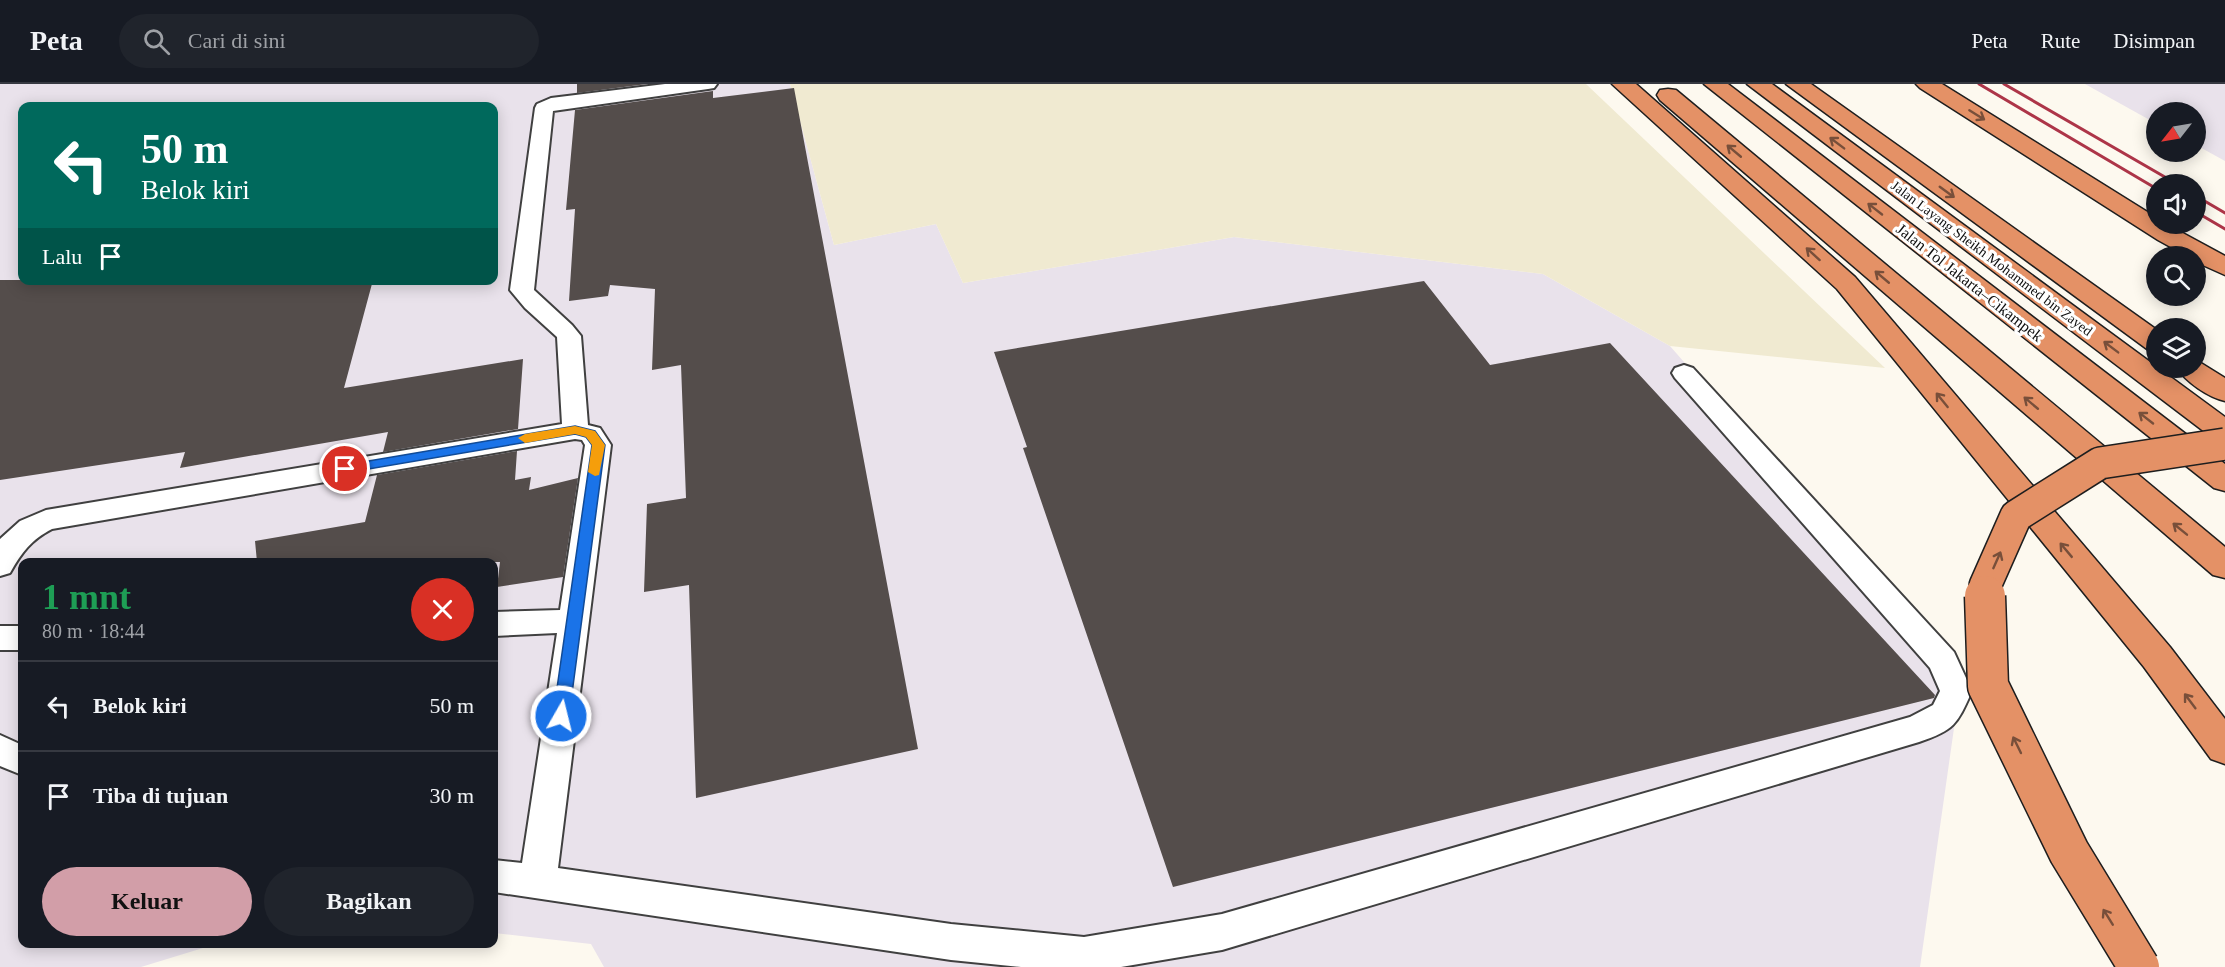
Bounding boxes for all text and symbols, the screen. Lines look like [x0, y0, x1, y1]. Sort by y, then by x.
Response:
search box [119, 14, 539, 68]
text: Peta [30, 25, 83, 56]
icon: search [140, 25, 173, 58]
text: Cari di sini [188, 28, 286, 53]
text: Peta [1972, 29, 2008, 53]
text: Rute [2041, 29, 2080, 53]
text: Disimpan [2113, 29, 2195, 53]
north arrow [2146, 102, 2206, 162]
map controls [2146, 102, 2206, 378]
one-way arrow [1968, 110, 1985, 122]
icon: left [42, 126, 120, 204]
text: 50 m [141, 126, 229, 172]
one-way arrow [1829, 136, 1845, 149]
one-way arrow [1726, 144, 1742, 157]
button: sound [2146, 174, 2206, 234]
text: Belok kiri [141, 175, 250, 205]
street label: Jalan Layang Sheikh Mohammed bin Zayed [1888, 178, 2095, 339]
one-way arrow [1939, 186, 1955, 198]
one-way arrow [1868, 202, 1884, 215]
street label: Jalan Tol Jakarta–Cikampek [1893, 220, 2046, 346]
icon: arrive [94, 240, 127, 273]
text: Lalu [42, 244, 82, 269]
button: search [2146, 246, 2206, 306]
one-way arrow [1806, 247, 1821, 261]
one-way arrow [1875, 270, 1890, 284]
button: layers [2146, 318, 2206, 378]
one-way arrow [2103, 341, 2119, 353]
one-way arrow [1935, 392, 1948, 408]
one-way arrow [2023, 397, 2039, 410]
one-way arrow [2138, 412, 2154, 425]
pin [319, 443, 370, 494]
icon: arrive [328, 452, 361, 485]
one-way arrow [2173, 522, 2188, 536]
one-way arrow [2060, 542, 2073, 558]
one-way arrow [1992, 551, 2003, 569]
text: 1 mnt [42, 577, 131, 617]
button: close [411, 578, 474, 641]
text: 80 m · 18:44 [42, 620, 145, 642]
position arrow [529, 684, 593, 748]
icon: left [42, 690, 75, 723]
text: Belok kiri [93, 693, 187, 718]
text: 50 m [429, 693, 474, 718]
one-way arrow [2184, 693, 2197, 709]
one-way arrow [2010, 737, 2022, 755]
icon: arrive [42, 780, 75, 813]
text: Tiba di tujuan [93, 783, 228, 808]
text: 30 m [429, 783, 474, 808]
button: Keluar [42, 867, 252, 936]
button: Bagikan [264, 867, 474, 936]
one-way arrow [2102, 909, 2114, 926]

